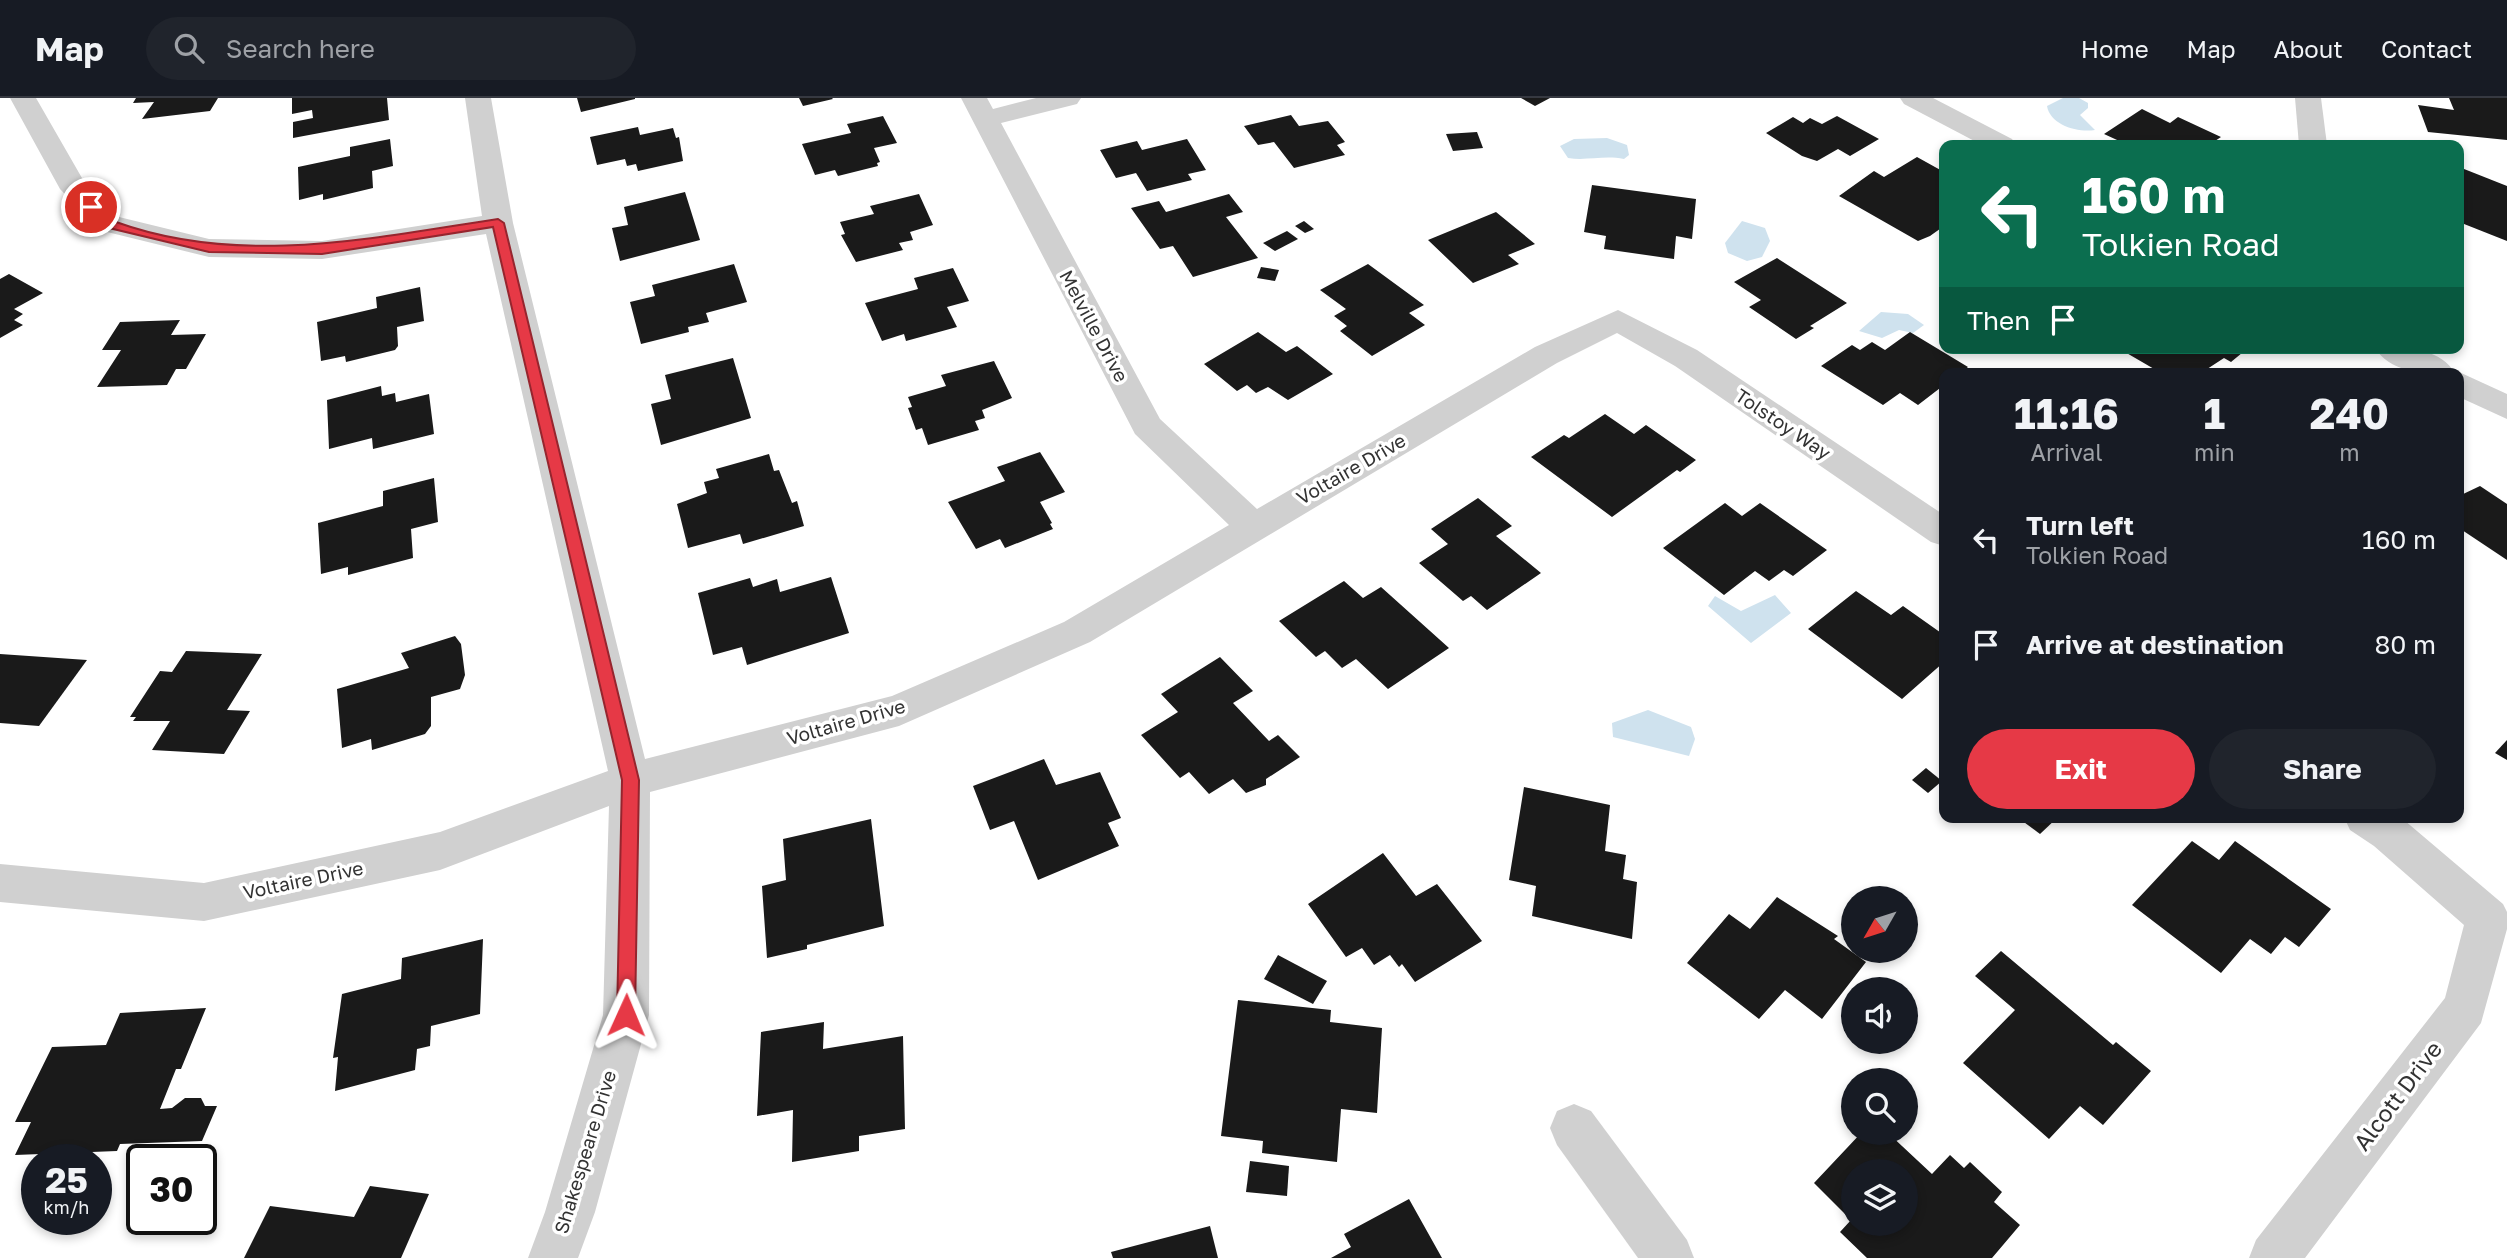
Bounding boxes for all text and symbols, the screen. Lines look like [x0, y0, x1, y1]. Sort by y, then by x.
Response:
search box [146, 17, 636, 80]
text: Map [35, 29, 104, 68]
icon: search [170, 29, 208, 67]
text: Search here [226, 33, 375, 64]
text: Home [2081, 34, 2149, 63]
text: Map [2187, 34, 2236, 63]
text: About [2274, 34, 2343, 63]
text: Contact [2381, 34, 2472, 63]
text: 160 m [2082, 165, 2225, 224]
icon: left [1967, 168, 2058, 259]
pin [61, 177, 121, 237]
icon: arrive [72, 188, 110, 226]
text: Tolkien Road [2082, 225, 2280, 263]
street label: Melville Drive [1055, 266, 1134, 386]
icon: arrive [2044, 301, 2082, 339]
text: Then [1967, 305, 2030, 336]
street label: Tolstoy Way [1731, 383, 1836, 464]
text: 11:16 [2014, 388, 2119, 438]
text: 1 [2204, 388, 2225, 438]
text: 240 [2310, 388, 2389, 438]
street label: Voltaire Drive [1292, 428, 1409, 509]
text: Arrival [2031, 438, 2103, 466]
text: min [2194, 438, 2235, 466]
text: m [2339, 438, 2360, 466]
text: Turn left [2026, 510, 2134, 541]
icon: left [1967, 521, 2005, 559]
text: 160 m [2362, 524, 2436, 555]
text: Tolkien Road [2026, 541, 2168, 569]
icon: arrive [1967, 626, 2005, 664]
text: Arrive at destination [2026, 629, 2284, 660]
text: 80 m [2375, 629, 2436, 660]
street label: Voltaire Drive [784, 694, 908, 749]
button: Exit [1967, 729, 2195, 809]
button: Share [2209, 729, 2436, 809]
street label: Voltaire Drive [241, 856, 365, 903]
north arrow [1841, 886, 1918, 962]
map controls [1841, 886, 1918, 1236]
button: sound [1841, 977, 1918, 1054]
position arrow [589, 978, 663, 1052]
street label: Alcott Drive [2347, 1035, 2447, 1155]
street label: Shakespeare Drive [549, 1067, 620, 1236]
button: search [1841, 1068, 1918, 1145]
speed limit sign: 30 [126, 1144, 217, 1235]
text: 25 [45, 1159, 88, 1201]
button: layers [1841, 1159, 1918, 1236]
text: km/h [44, 1196, 89, 1218]

